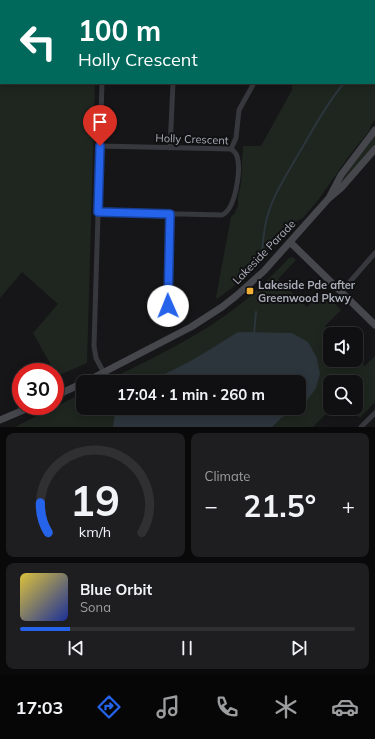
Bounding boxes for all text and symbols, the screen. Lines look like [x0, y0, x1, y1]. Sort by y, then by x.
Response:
text: 100 m [78, 13, 161, 48]
icon: left [12, 16, 64, 68]
text: Holly Crescent [78, 48, 198, 71]
pin [83, 105, 117, 146]
icon: arrive [89, 111, 111, 133]
street label: Holly Crescent [155, 131, 229, 147]
street label: Lakeside Parade [230, 217, 298, 287]
place label: Lakeside Pde after Greenwood Pkwy [258, 278, 356, 305]
position arrow [147, 285, 189, 327]
marker: Lakeside Pde after Greenwood Pkwy [245, 286, 255, 296]
map controls [323, 327, 363, 415]
button: sound [323, 327, 363, 367]
speed limit sign: 30 [12, 363, 64, 415]
button: search [323, 375, 363, 415]
text: 17:04 · 1 min · 260 m [117, 385, 265, 404]
text: Climate [205, 468, 250, 484]
text: 19 [70, 474, 120, 526]
text: 21.5° [243, 487, 316, 525]
text: − [205, 492, 218, 520]
text: + [342, 492, 355, 520]
text: km/h [79, 523, 111, 541]
text: Blue Orbit [80, 580, 152, 599]
text: Sona [80, 599, 111, 615]
icon: previous [65, 637, 87, 659]
icon: pause [176, 637, 198, 659]
icon: next [288, 637, 310, 659]
icon: directions [95, 693, 123, 721]
icon: music [154, 693, 182, 721]
icon: phone [213, 693, 241, 721]
icon: climate [272, 693, 300, 721]
icon: car [331, 693, 359, 721]
text: 17:03 [16, 696, 63, 719]

